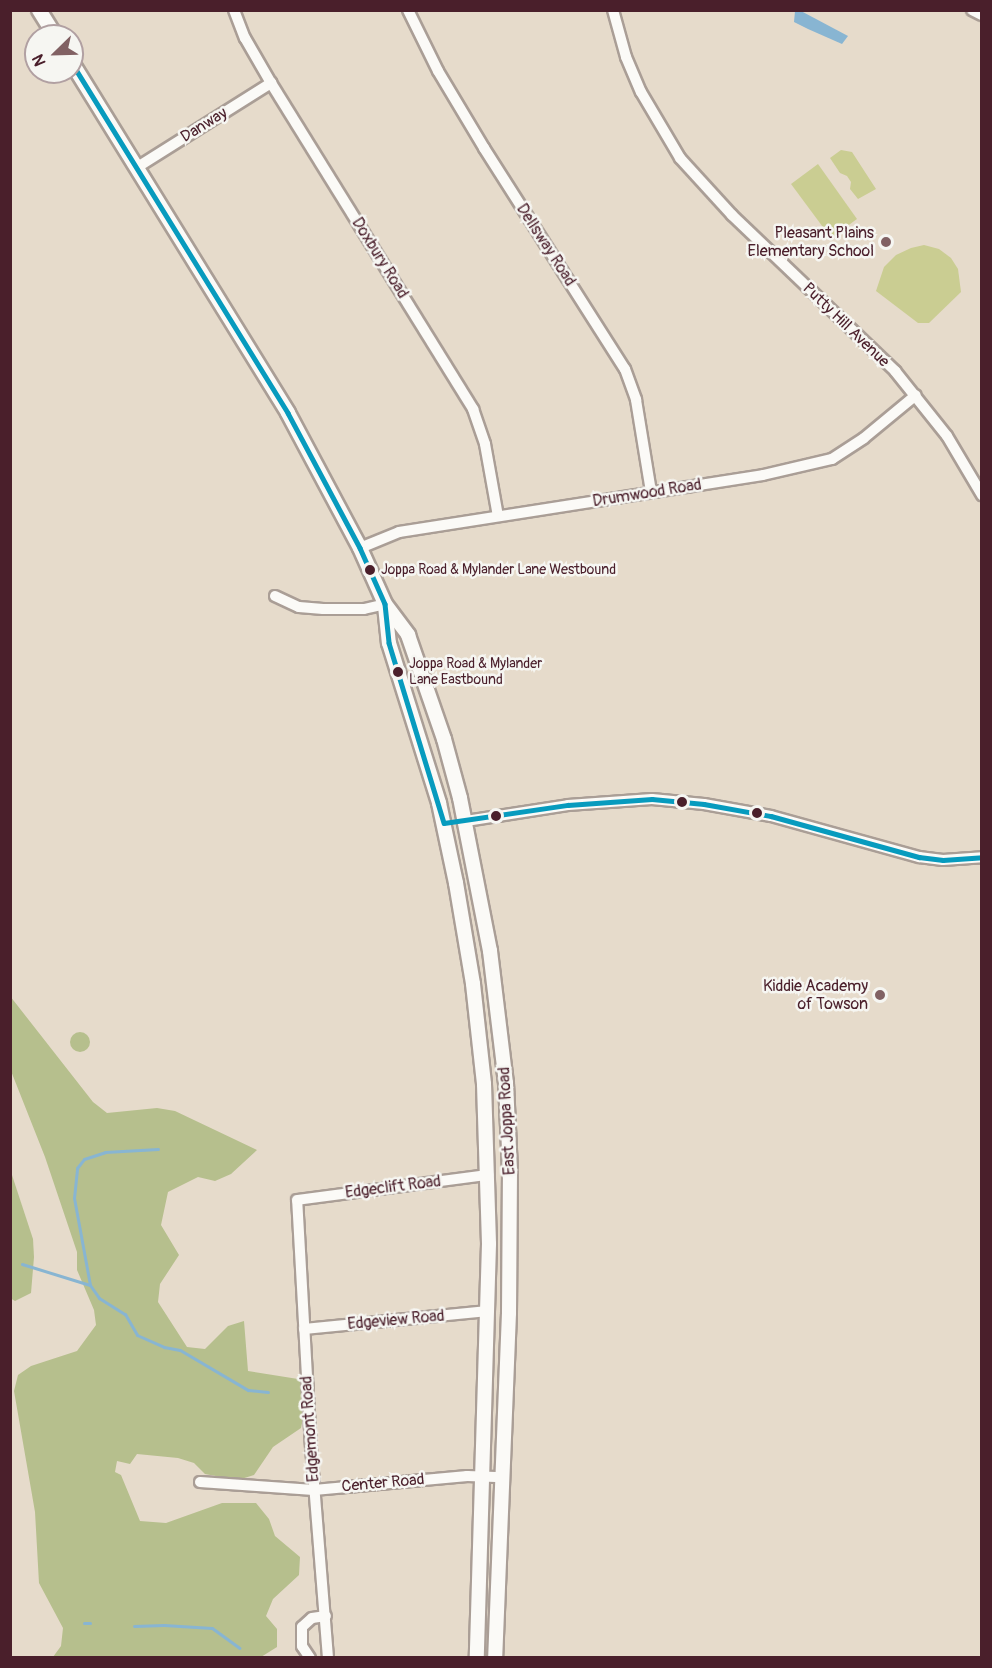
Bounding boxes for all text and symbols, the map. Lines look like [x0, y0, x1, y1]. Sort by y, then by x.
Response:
north arrow [24, 24, 84, 84]
text: N [28, 51, 51, 69]
street label: Danway [177, 103, 231, 147]
street label: Dellsway Road [512, 200, 580, 290]
street label: Doxbury Road [348, 214, 412, 302]
place label: Pleasant Plains Elementary School [748, 223, 874, 261]
marker: Pleasant Plains Elementary School [879, 235, 893, 249]
street label: Putty Hill Avenue [799, 279, 893, 371]
street label: Drumwood Road [591, 475, 703, 511]
place label: Joppa Road & Mylander Lane Westbound [381, 562, 616, 578]
marker: Joppa Road & Mylander Lane Westbound [364, 564, 376, 576]
place label: Joppa Road & Mylander Lane Eastbound [409, 656, 542, 688]
marker: Joppa Road & Mylander Lane Eastbound [392, 666, 404, 678]
unlabelled marker [676, 796, 688, 808]
unlabelled marker [751, 807, 763, 819]
unlabelled marker [490, 810, 502, 822]
place label: Kiddie Academy of Towson [763, 976, 868, 1014]
marker: Kiddie Academy of Towson [873, 988, 887, 1002]
street label: East Joppa Road [495, 1066, 519, 1176]
street label: Edgeclift Road [344, 1172, 442, 1202]
street label: Edgeview Road [347, 1306, 445, 1334]
street label: Edgemont Road [297, 1375, 323, 1483]
street label: Center Road [341, 1470, 425, 1496]

